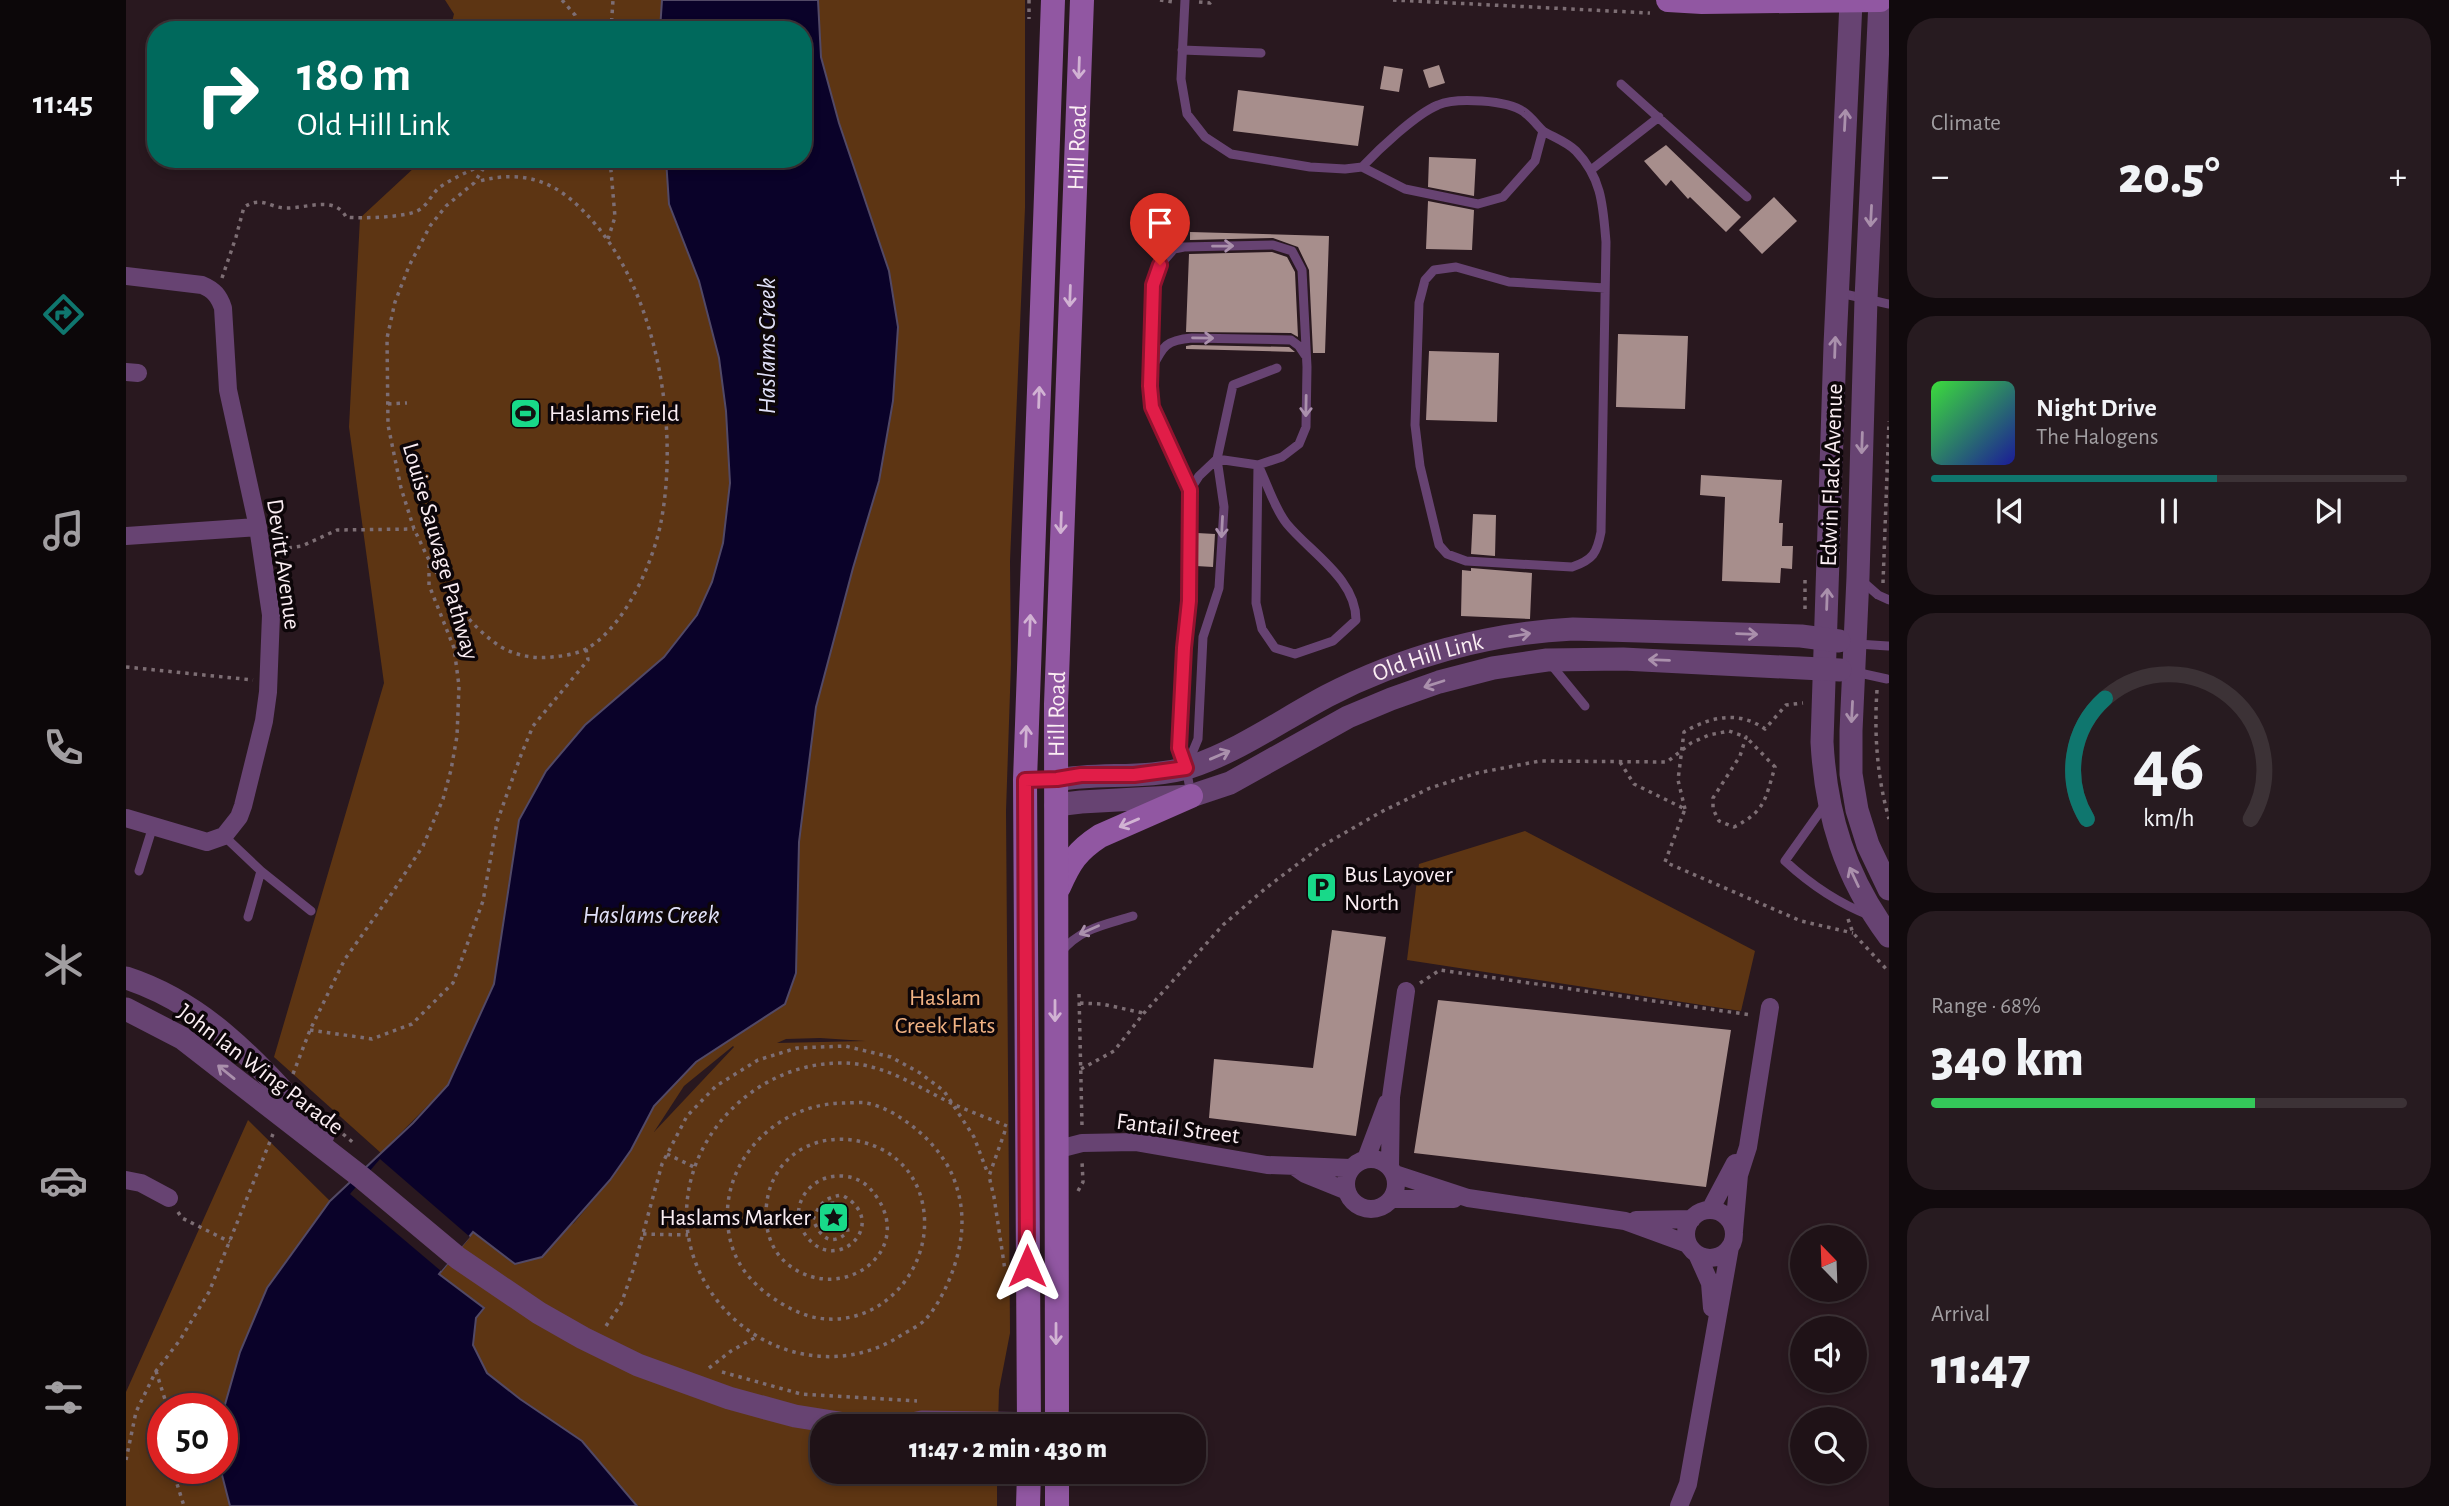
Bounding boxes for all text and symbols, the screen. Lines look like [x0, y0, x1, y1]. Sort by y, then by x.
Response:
icon: right [182, 49, 273, 140]
text: 180 m [297, 51, 411, 100]
one-way arrow [1073, 56, 1086, 79]
text: 11:45 [33, 87, 93, 119]
street label: Hill Road [1064, 104, 1091, 191]
text: Old Hill Link [297, 109, 450, 141]
one-way arrow [1839, 109, 1852, 132]
text: Climate [1931, 112, 2001, 135]
text: 20.5° [2118, 150, 2220, 202]
text: − [1931, 158, 1949, 196]
text: + [2389, 158, 2407, 196]
pin [1130, 193, 1190, 265]
icon: arrive [1141, 204, 1179, 242]
one-way arrow [1864, 204, 1877, 227]
one-way arrow [1211, 239, 1234, 253]
water label: Haslams Creek [754, 277, 780, 415]
one-way arrow [1064, 284, 1077, 307]
icon: directions [39, 290, 88, 339]
one-way arrow [1192, 331, 1215, 345]
one-way arrow [1828, 336, 1842, 359]
street label: Edwin Flack Avenue [1817, 383, 1847, 567]
one-way arrow [1032, 386, 1045, 409]
one-way arrow [1300, 394, 1313, 417]
text: Night Drive [2036, 395, 2157, 421]
sports icon: Haslams Field [509, 396, 543, 430]
place label: Haslams Field [549, 402, 679, 426]
text: The Halogens [2036, 426, 2158, 449]
one-way arrow [1855, 431, 1869, 454]
street label: Louise Sauvage Pathway [398, 440, 482, 662]
icon: previous [1991, 492, 2029, 530]
icon: pause [2150, 492, 2188, 530]
icon: next [2309, 492, 2347, 530]
street label: Devitt Avenue [262, 497, 304, 631]
icon: music [39, 506, 88, 555]
one-way arrow [1055, 511, 1068, 534]
one-way arrow [1216, 515, 1229, 538]
one-way arrow [1820, 588, 1833, 611]
one-way arrow [1023, 613, 1036, 636]
one-way arrow [1508, 628, 1531, 641]
one-way arrow [1735, 628, 1758, 641]
street label: Old Hill Link [1369, 630, 1486, 686]
one-way arrow [1648, 654, 1671, 667]
street label: Hill Road [1045, 671, 1070, 757]
one-way arrow [1423, 678, 1445, 691]
one-way arrow [1845, 701, 1858, 724]
icon: phone [39, 723, 88, 772]
one-way arrow [1019, 725, 1033, 748]
text: 46 [2133, 731, 2205, 804]
one-way arrow [1209, 748, 1230, 761]
text: km/h [2143, 806, 2195, 831]
one-way arrow [1118, 818, 1140, 831]
place label: Bus Layover North [1344, 863, 1453, 915]
one-way arrow [1847, 867, 1860, 888]
parking icon: Bus Layover North [1304, 871, 1338, 905]
water label: Haslams Creek [582, 902, 720, 928]
one-way arrow [1079, 925, 1100, 938]
icon: climate [39, 940, 88, 989]
park label: Haslam Creek Flats [895, 986, 995, 1038]
text: Range · 68% [1931, 995, 2041, 1018]
one-way arrow [1048, 999, 1062, 1022]
street label: John Ian Wing Parade [173, 1000, 348, 1140]
text: 340 km [1931, 1033, 2084, 1085]
one-way arrow [218, 1064, 236, 1079]
street label: Fantail Street [1115, 1110, 1241, 1148]
icon: car [39, 1156, 88, 1205]
place icon: Haslams Marker [817, 1200, 851, 1234]
place label: Haslams Marker [660, 1206, 811, 1230]
north arrow [1790, 1225, 1867, 1302]
map controls [1790, 1225, 1867, 1484]
position arrow [990, 1229, 1064, 1303]
text: Arrival [1931, 1303, 1990, 1326]
button: sound [1790, 1316, 1867, 1393]
one-way arrow [1049, 1323, 1063, 1346]
text: 11:47 [1931, 1341, 2031, 1393]
icon: filters [39, 1373, 88, 1422]
speed limit sign: 50 [147, 1393, 238, 1484]
button: search [1790, 1407, 1867, 1484]
text: 11:47 · 2 min · 430 m [909, 1436, 1107, 1462]

